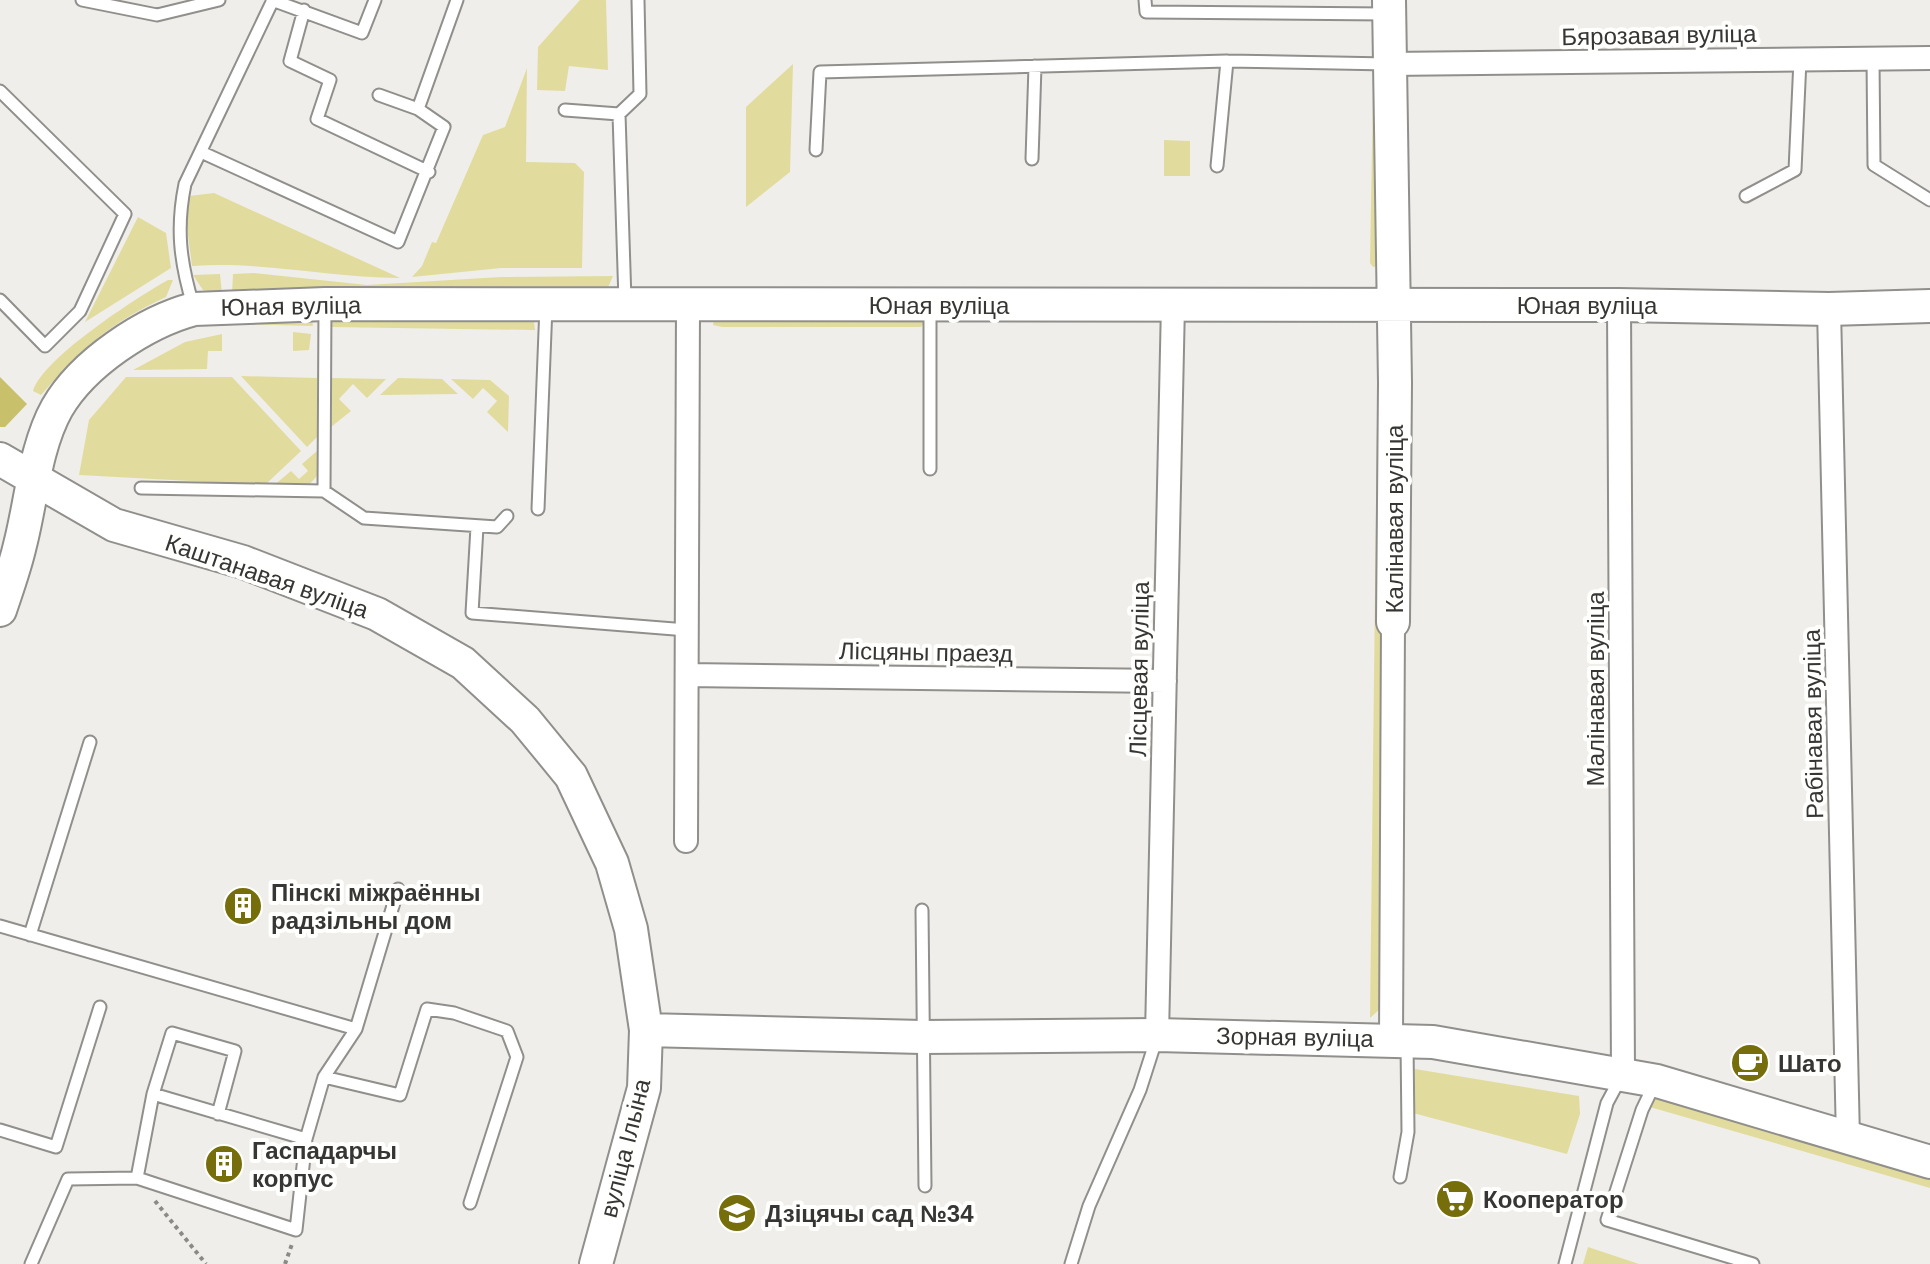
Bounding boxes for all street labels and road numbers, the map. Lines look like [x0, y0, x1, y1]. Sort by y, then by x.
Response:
street label: Бярозавая вуліца [1561, 20, 1757, 50]
street label: Юная вуліца [220, 291, 362, 321]
street label: Юная вуліца [869, 292, 1010, 319]
street label: Юная вуліца [1517, 292, 1658, 319]
street label: Калінавая вуліца [1381, 424, 1408, 613]
street label: Каштанавая вуліца [162, 529, 373, 624]
street label: Лісцевая вуліца [1124, 580, 1154, 757]
street label: Малінавая вуліца [1582, 591, 1609, 787]
street label: Рабінавая вуліца [1798, 628, 1828, 819]
street label: Лісцяны праезд [839, 637, 1013, 667]
street label: Зорная вуліца [1216, 1022, 1375, 1052]
street label: вуліца Ільіна [595, 1075, 655, 1220]

